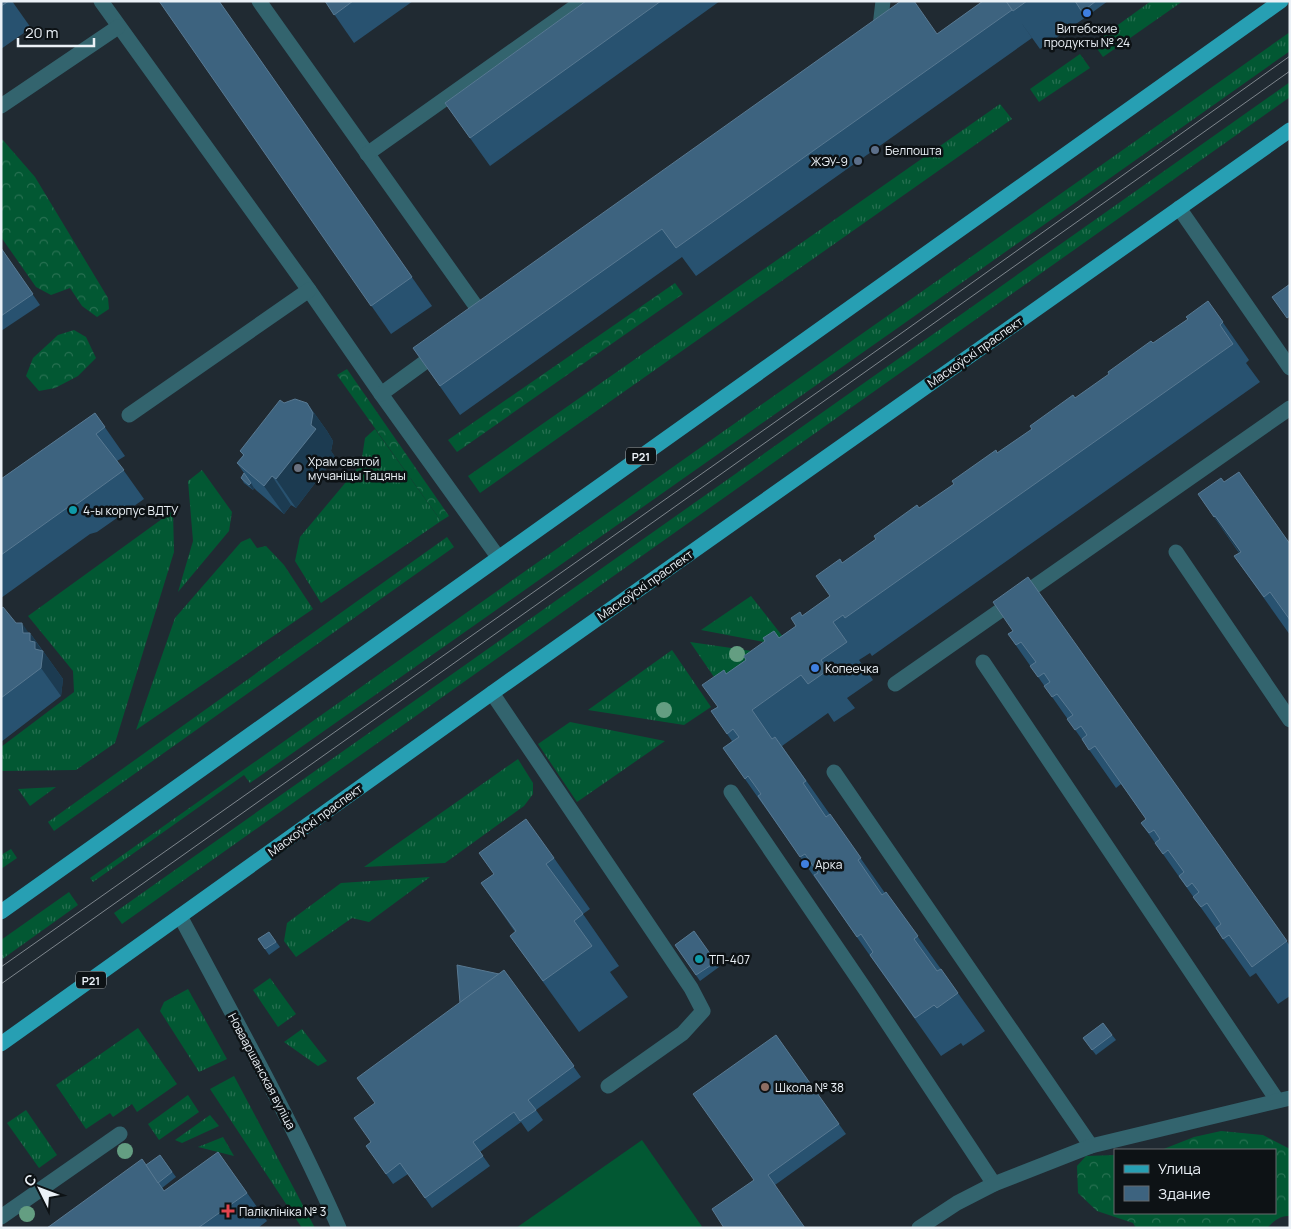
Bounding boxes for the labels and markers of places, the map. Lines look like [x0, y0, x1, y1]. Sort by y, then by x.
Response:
marker: Витебские продукты № 24 [1081, 7, 1093, 19]
place label: Витебские продукты № 24 [1044, 20, 1130, 51]
place label: Белпошта [885, 142, 942, 159]
marker: Белпошта [869, 144, 881, 156]
place label: ЖЭУ-9 [811, 153, 848, 170]
marker: ЖЭУ-9 [852, 155, 864, 167]
place label: Храм святой мучаніцы Тацяны [308, 453, 406, 484]
marker: Храм святой мучаніцы Тацяны [292, 462, 304, 474]
place label: 4-ы корпус ВДТУ [83, 502, 179, 519]
marker: 4-ы корпус ВДТУ [67, 504, 79, 516]
place label: Копеечка [825, 660, 879, 677]
marker: Копеечка [809, 662, 821, 674]
place label: Арка [815, 856, 842, 873]
marker: Арка [799, 858, 811, 870]
place label: ТП-407 [709, 951, 750, 968]
marker: ТП-407 [693, 953, 705, 965]
place label: Школа № 38 [775, 1079, 844, 1096]
marker: Школа № 38 [759, 1081, 771, 1093]
place label: Паліклініка № 3 [239, 1203, 326, 1220]
marker: Паліклініка № 3 [221, 1204, 235, 1218]

